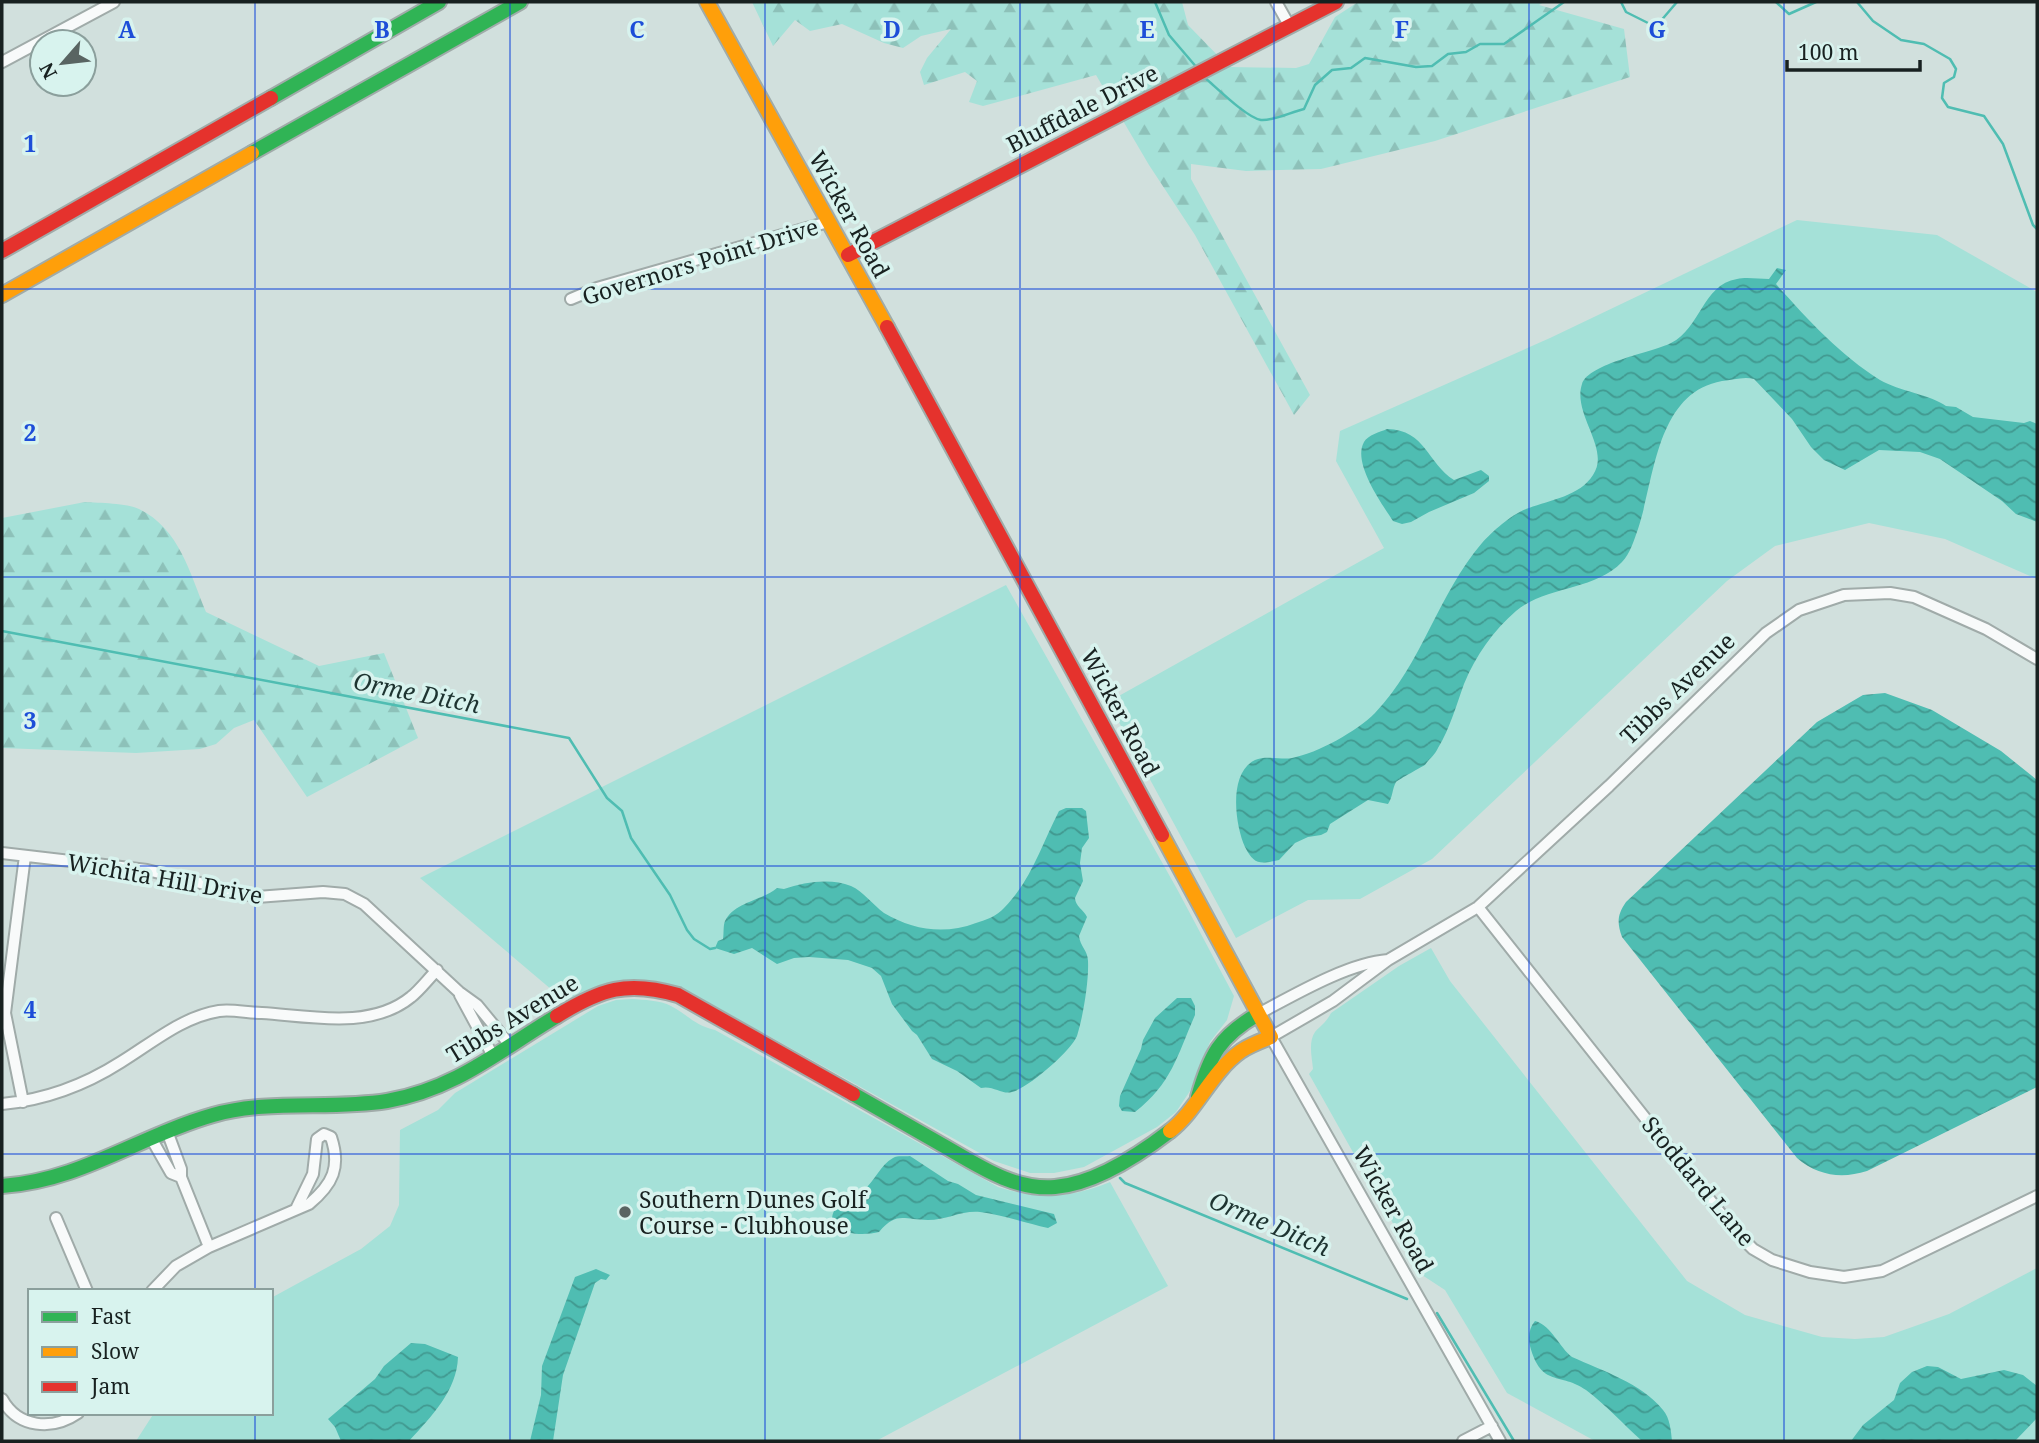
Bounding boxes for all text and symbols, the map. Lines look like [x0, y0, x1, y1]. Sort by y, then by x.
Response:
text: A [118, 13, 136, 45]
text: B [374, 13, 390, 45]
text: C [629, 13, 645, 45]
text: D [883, 13, 901, 45]
text: E [1139, 13, 1155, 45]
text: F [1395, 13, 1409, 45]
text: G [1648, 13, 1666, 45]
north arrow [28, 28, 98, 98]
scale bar [1787, 28, 1920, 72]
text: 100 m [1798, 38, 1859, 66]
street label: Bluffdale Drive [1001, 56, 1163, 160]
text: N [33, 58, 63, 84]
text: 1 [24, 127, 37, 159]
street label: Wicker Road [802, 145, 898, 283]
street label: Governors Point Drive [578, 210, 822, 312]
text: 2 [24, 416, 37, 448]
street label: Tibbs Avenue [1613, 625, 1741, 751]
street label: Wicker Road [1074, 643, 1168, 781]
water label: Orme Ditch [351, 664, 483, 720]
text: 3 [24, 704, 37, 736]
street label: Wichita Hill Drive [65, 845, 265, 911]
street label: Tibbs Avenue [440, 966, 584, 1070]
text: 4 [24, 993, 37, 1025]
street label: Stoddard Lane [1635, 1109, 1763, 1253]
street label: Wicker Road [1346, 1140, 1442, 1278]
place label: Southern Dunes Golf Course - Clubhouse [639, 1183, 869, 1241]
water label: Orme Ditch [1205, 1183, 1335, 1263]
marker: Southern Dunes Golf Course - Clubhouse [617, 1204, 633, 1220]
legend [28, 1289, 273, 1415]
text: Fast [91, 1302, 131, 1330]
text: Slow [91, 1337, 140, 1365]
text: Jam [90, 1372, 130, 1400]

